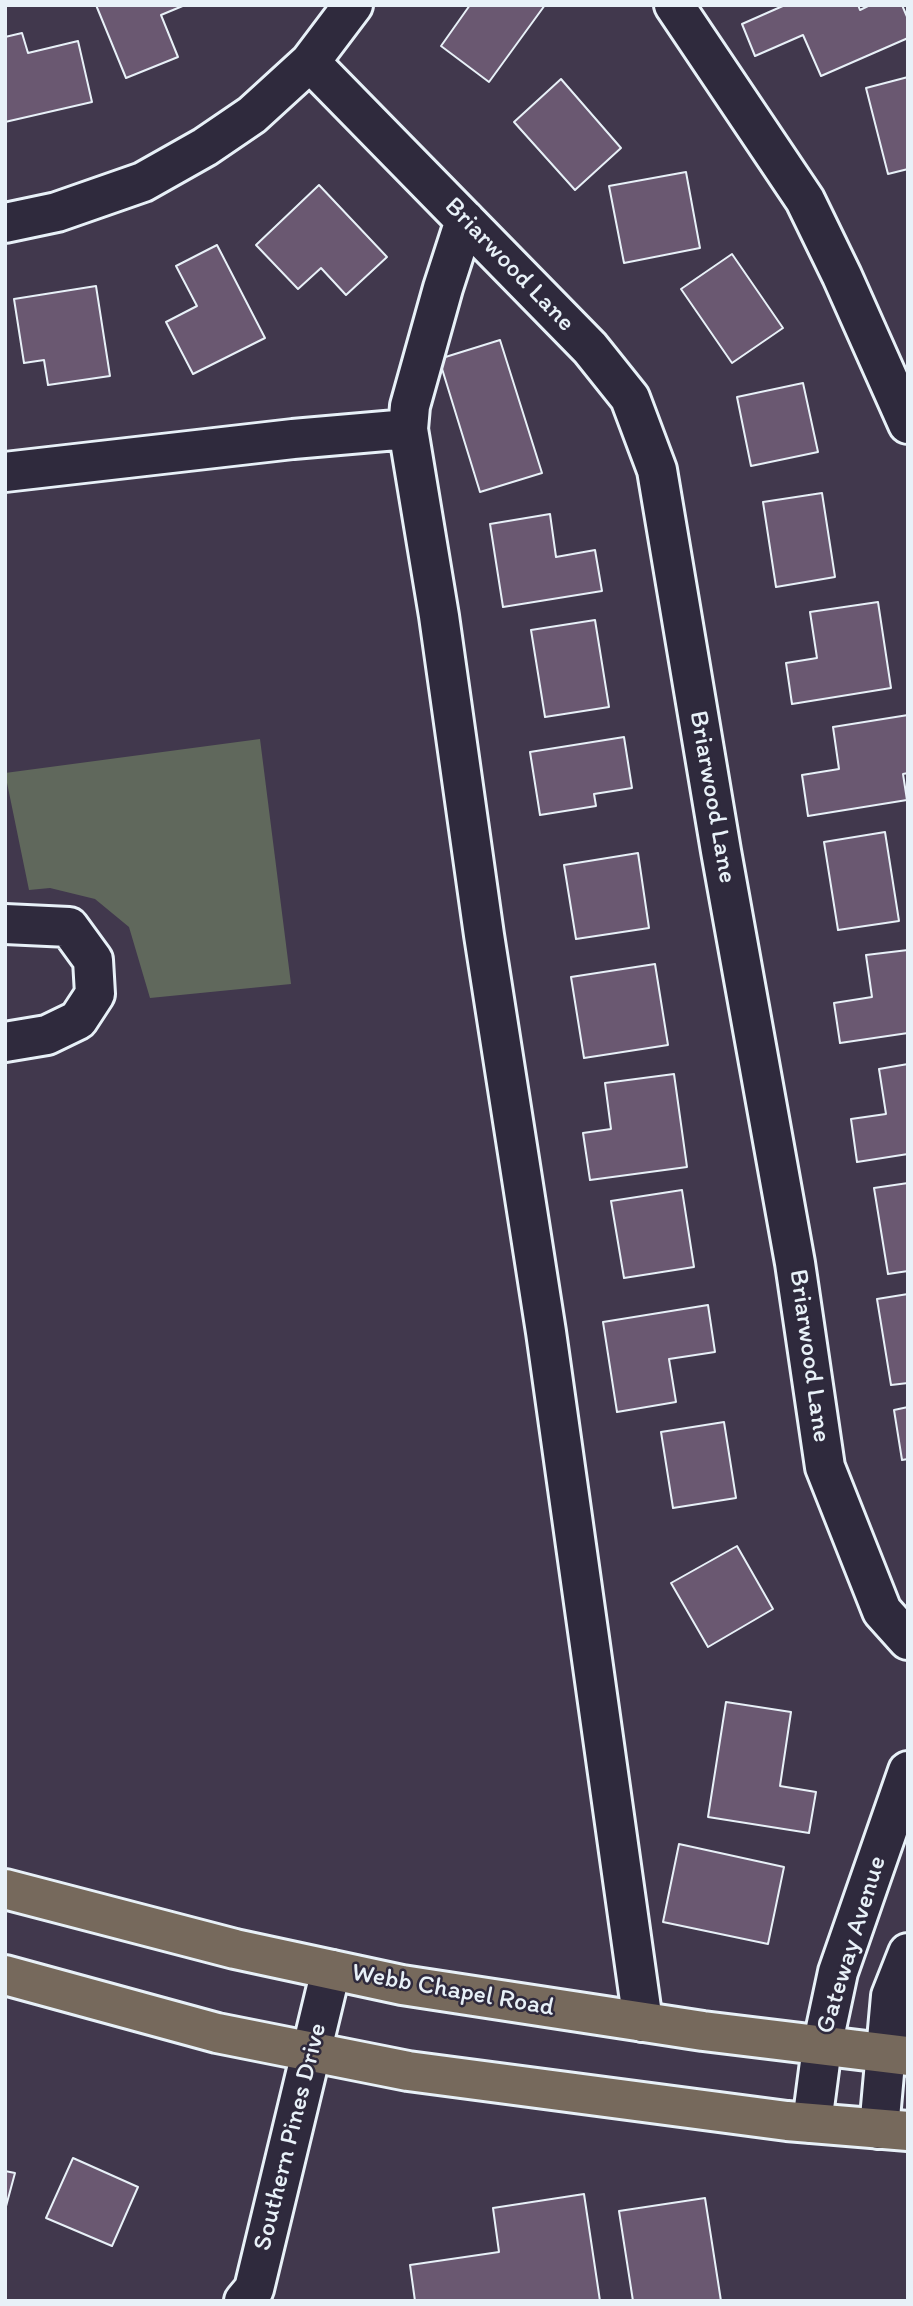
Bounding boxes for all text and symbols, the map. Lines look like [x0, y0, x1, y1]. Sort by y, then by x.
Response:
street label: Briarwood Lane [437, 191, 581, 339]
street label: Briarwood Lane [681, 708, 743, 886]
street label: Briarwood Lane [781, 1267, 837, 1445]
street label: Gateway Avenue [810, 1852, 894, 2038]
street label: Webb Chapel Road [349, 1958, 557, 2024]
street label: Southern Pines Drive [248, 2020, 334, 2254]

